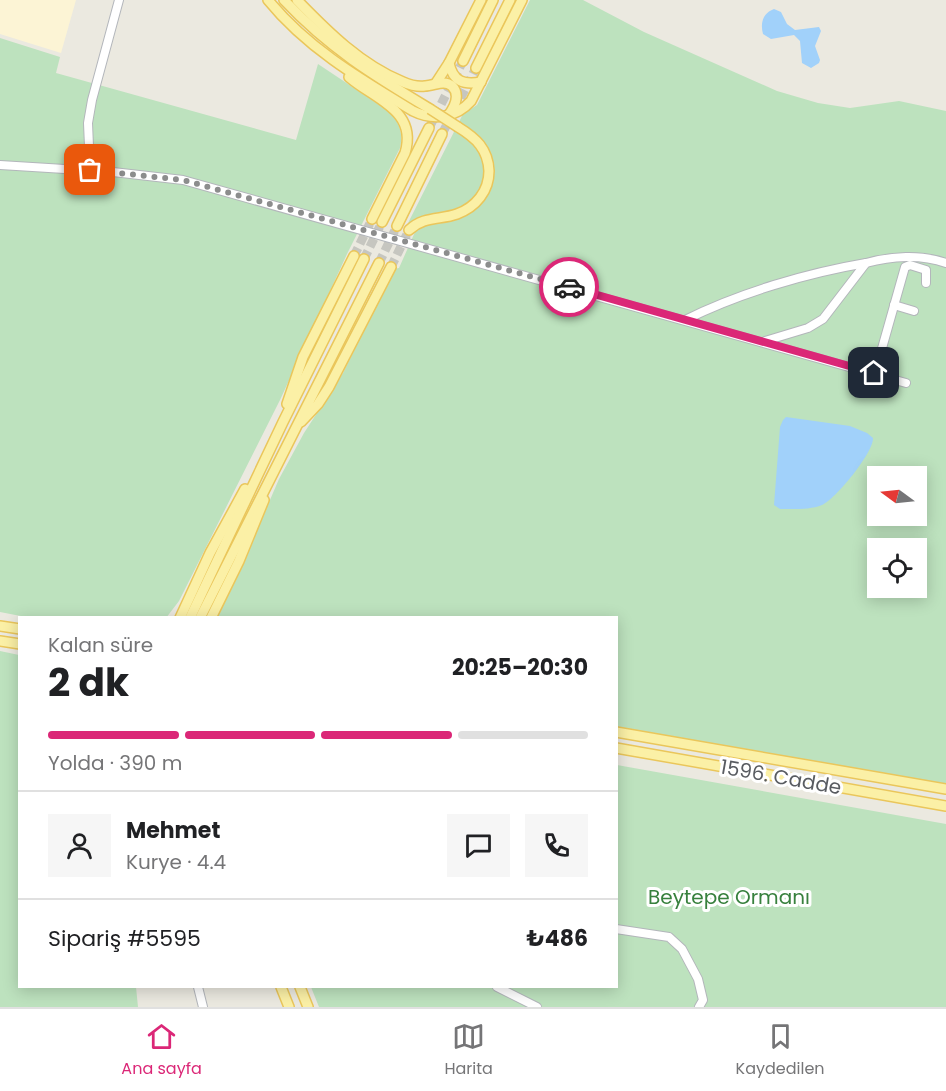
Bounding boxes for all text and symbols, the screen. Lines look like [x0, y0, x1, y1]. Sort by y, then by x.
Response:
pin [64, 144, 115, 195]
icon: bag [73, 153, 106, 186]
courier [539, 257, 599, 317]
icon: car [553, 271, 586, 304]
pin [848, 347, 899, 398]
icon: home [857, 356, 890, 389]
north arrow [867, 466, 927, 526]
map controls [867, 466, 927, 598]
button: locate [867, 538, 927, 598]
text: Kalan süre [48, 631, 153, 659]
text: 20:25–20:30 [452, 652, 588, 683]
text: 2 dk [48, 655, 129, 710]
text: Yolda · 390 m [48, 749, 182, 777]
street label: 1596. Cadde [718, 753, 844, 801]
button: person [48, 814, 111, 877]
button: chat [447, 814, 510, 877]
button: phone [525, 814, 588, 877]
text: Mehmet [126, 815, 220, 846]
text: Kurye · 4.4 [126, 848, 226, 876]
park label: Beytepe Ormanı [648, 883, 810, 911]
text: Sipariş #5595 [48, 923, 201, 954]
text: ₺486 [526, 923, 588, 954]
tab: Ana sayfa [121, 1020, 202, 1081]
tab: Harita [444, 1020, 493, 1081]
tab: Kaydedilen [736, 1020, 825, 1081]

